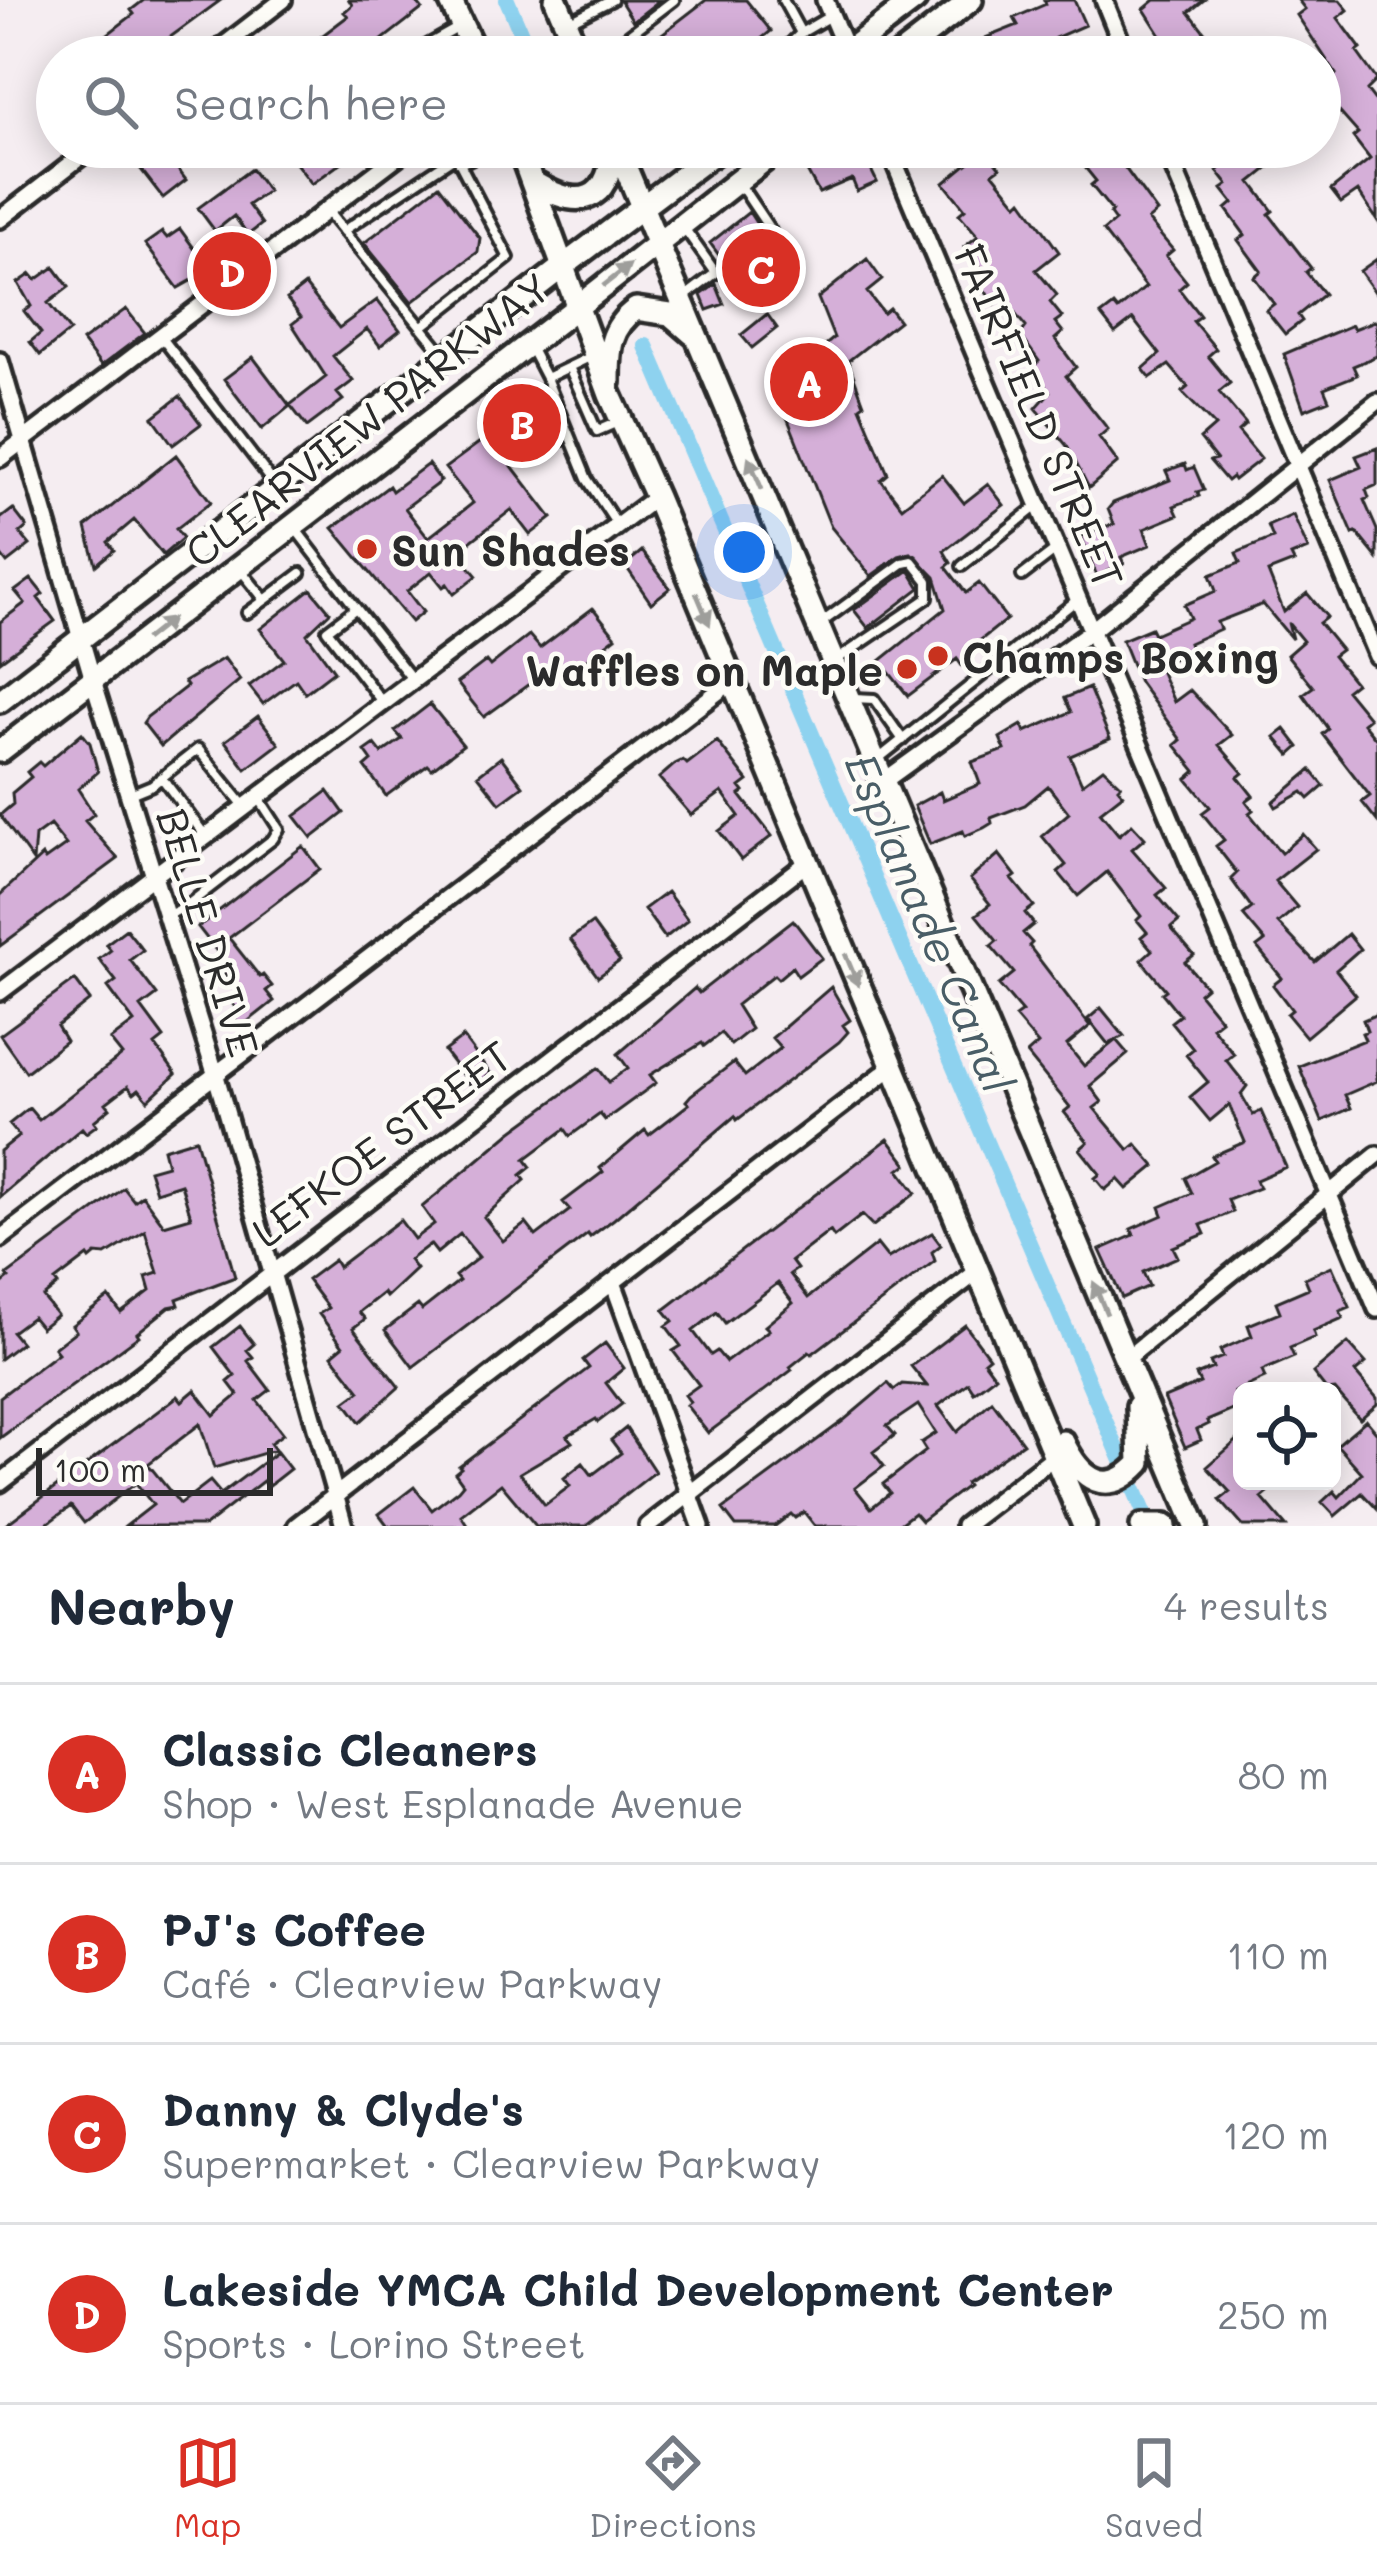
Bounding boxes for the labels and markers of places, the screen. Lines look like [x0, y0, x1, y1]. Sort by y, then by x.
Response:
pin: C [722, 223, 800, 313]
pin: D [193, 226, 271, 316]
pin: A [770, 337, 848, 427]
pin: B [483, 378, 561, 468]
place label: Sun Shades [391, 522, 630, 577]
marker: Sun Shades [354, 536, 380, 562]
place label: Champs Boxing [962, 629, 1279, 684]
place label: Waffles on Maple [525, 642, 883, 697]
marker: Champs Boxing [925, 643, 951, 669]
marker: Waffles on Maple [894, 656, 920, 682]

